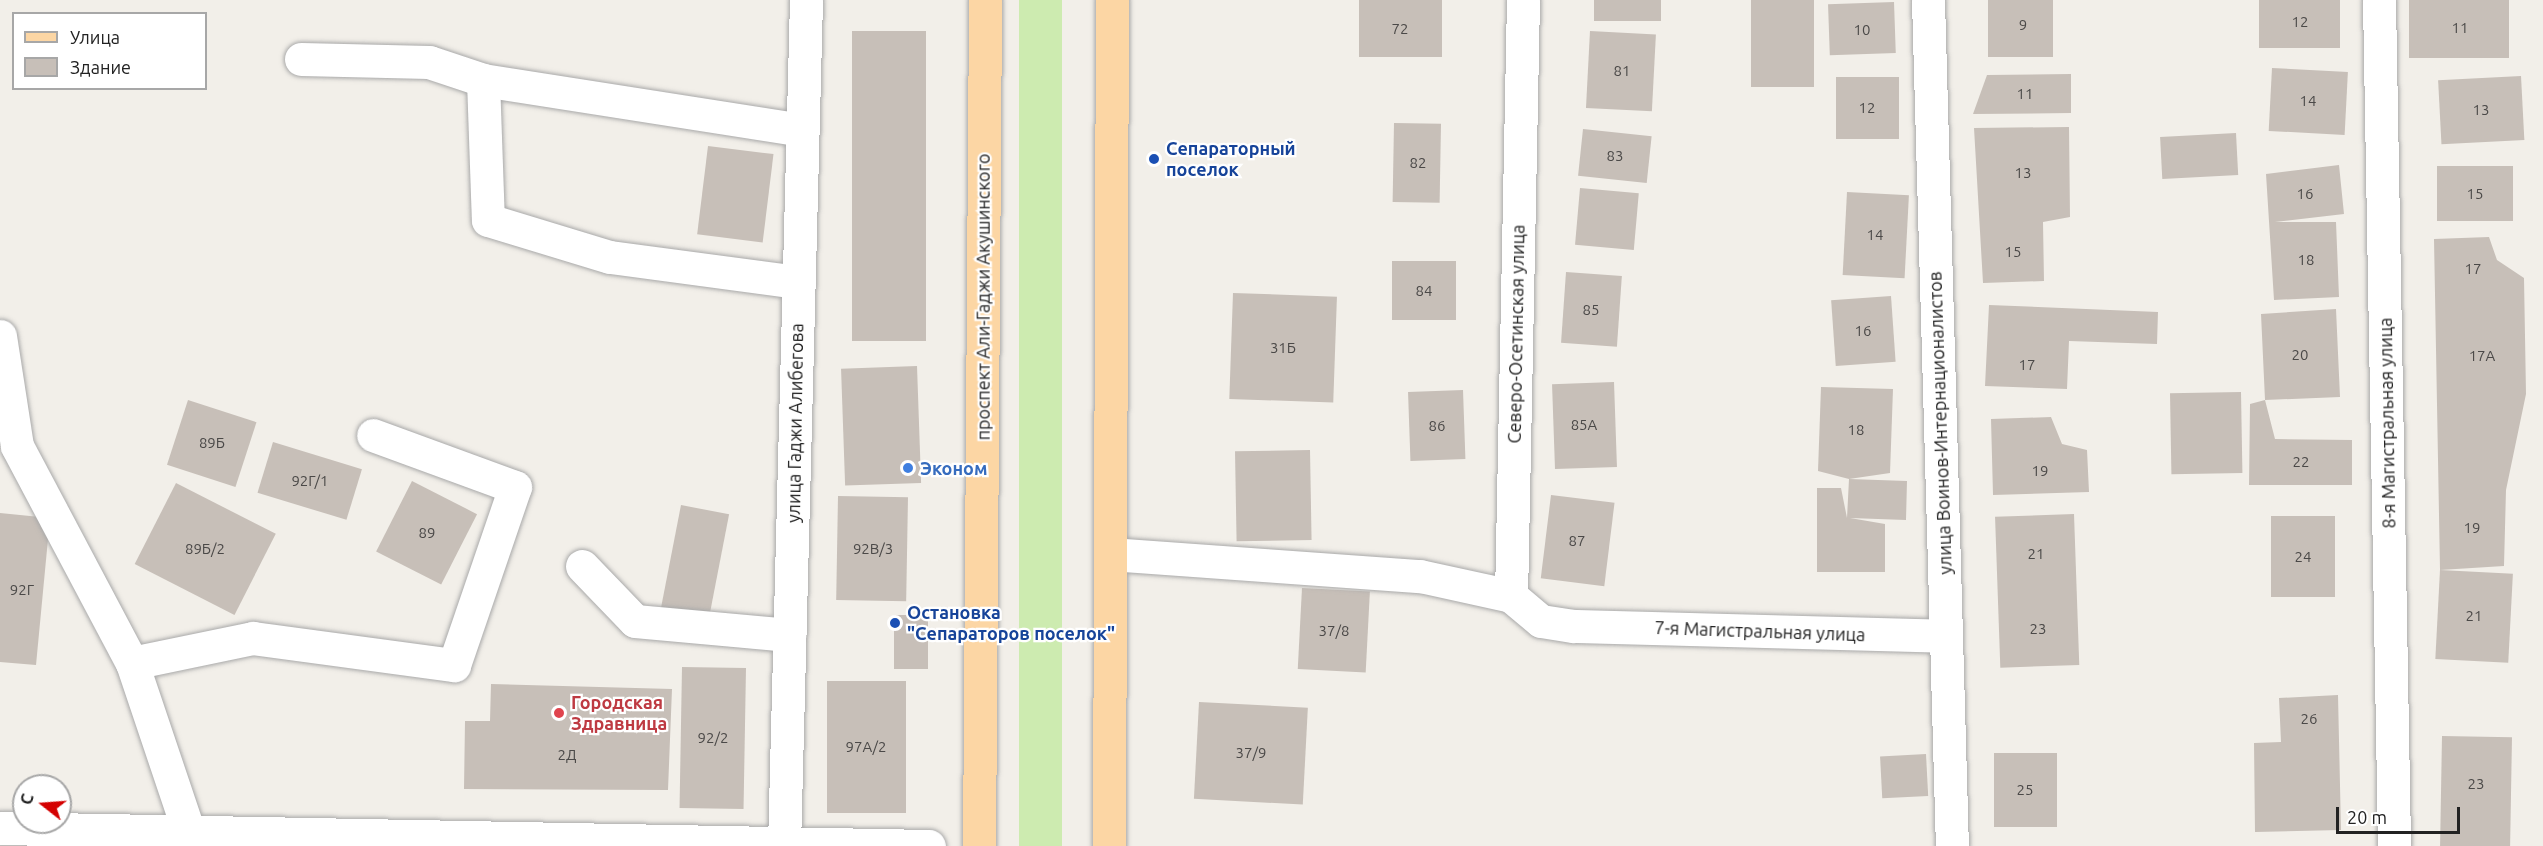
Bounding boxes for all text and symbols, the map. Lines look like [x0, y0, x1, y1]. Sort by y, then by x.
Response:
legend [12, 12, 207, 90]
house number: 12 [2292, 13, 2308, 31]
house number: 9 [2019, 16, 2027, 34]
house number: 11 [2452, 19, 2468, 37]
house number: 72 [1392, 20, 1408, 38]
house number: 10 [1854, 21, 1870, 39]
text: Улица [70, 27, 120, 47]
text: Здание [70, 57, 131, 77]
house number: 81 [1614, 62, 1630, 80]
house number: 11 [2017, 85, 2033, 103]
house number: 14 [2300, 92, 2316, 110]
house number: 12 [1859, 99, 1875, 117]
house number: 13 [2473, 101, 2489, 119]
place label: Сепараторный поселок [1166, 138, 1296, 180]
house number: 83 [1607, 147, 1623, 165]
marker: Сепараторный поселок [1147, 152, 1161, 166]
street label: проспект Али-Гаджи Акушинского [972, 154, 994, 440]
house number: 82 [1410, 154, 1426, 172]
house number: 13 [2015, 164, 2031, 182]
house number: 16 [2297, 185, 2313, 203]
house number: 15 [2467, 185, 2483, 203]
street label: Северо-Осетинская улица [1503, 224, 1529, 444]
house number: 14 [1867, 226, 1883, 244]
house number: 15 [2005, 243, 2021, 261]
house number: 18 [2298, 251, 2314, 269]
house number: 17 [2465, 260, 2481, 278]
street label: улица Воинов-Интернационалистов [1924, 271, 1956, 575]
house number: 84 [1416, 282, 1432, 300]
house number: 85 [1583, 301, 1599, 319]
street label: 8-я Магистральная улица [2374, 317, 2400, 529]
house number: 16 [1855, 322, 1871, 340]
street label: улица Гаджи Алибегова [782, 323, 808, 523]
house number: 31Б [1270, 339, 1296, 357]
house number: 20 [2292, 346, 2308, 364]
house number: 17А [2469, 347, 2495, 365]
house number: 17 [2019, 356, 2035, 374]
house number: 85А [1571, 416, 1597, 434]
house number: 86 [1429, 417, 1445, 435]
house number: 18 [1848, 421, 1864, 439]
house number: 89Б [199, 434, 225, 452]
house number: 22 [2293, 453, 2309, 471]
place label: Эконом [920, 457, 987, 479]
marker: Эконом [901, 461, 915, 475]
house number: 19 [2032, 462, 2048, 480]
house number: 92Г/1 [291, 472, 329, 490]
house number: 19 [2464, 519, 2480, 537]
house number: 89 [419, 524, 435, 542]
house number: 87 [1569, 532, 1585, 550]
house number: 89Б/2 [185, 540, 225, 558]
house number: 92В/3 [853, 540, 893, 558]
house number: 21 [2028, 545, 2044, 563]
house number: 24 [2295, 548, 2311, 566]
house number: 92Г [10, 581, 34, 599]
place label: Остановка "Сепараторов поселок" [907, 602, 1115, 644]
house number: 21 [2466, 607, 2482, 625]
marker: Остановка "Сепараторов поселок" [888, 616, 902, 630]
street label: 7-я Магистральная улица [1654, 617, 1866, 645]
house number: 23 [2030, 620, 2046, 638]
house number: 37/8 [1319, 622, 1349, 640]
place label: Городская Здравница [571, 692, 667, 734]
marker: Городская Здравница [552, 706, 566, 720]
house number: 26 [2301, 710, 2317, 728]
house number: 92/2 [698, 729, 728, 747]
house number: 97А/2 [846, 738, 886, 756]
house number: 37/9 [1236, 744, 1266, 762]
house number: 2Д [558, 746, 576, 764]
north arrow [12, 774, 72, 834]
house number: 23 [2468, 775, 2484, 793]
house number: 25 [2017, 781, 2033, 799]
text: С [17, 792, 37, 807]
scale bar [2339, 795, 2464, 833]
text: 20 m [2347, 807, 2387, 827]

